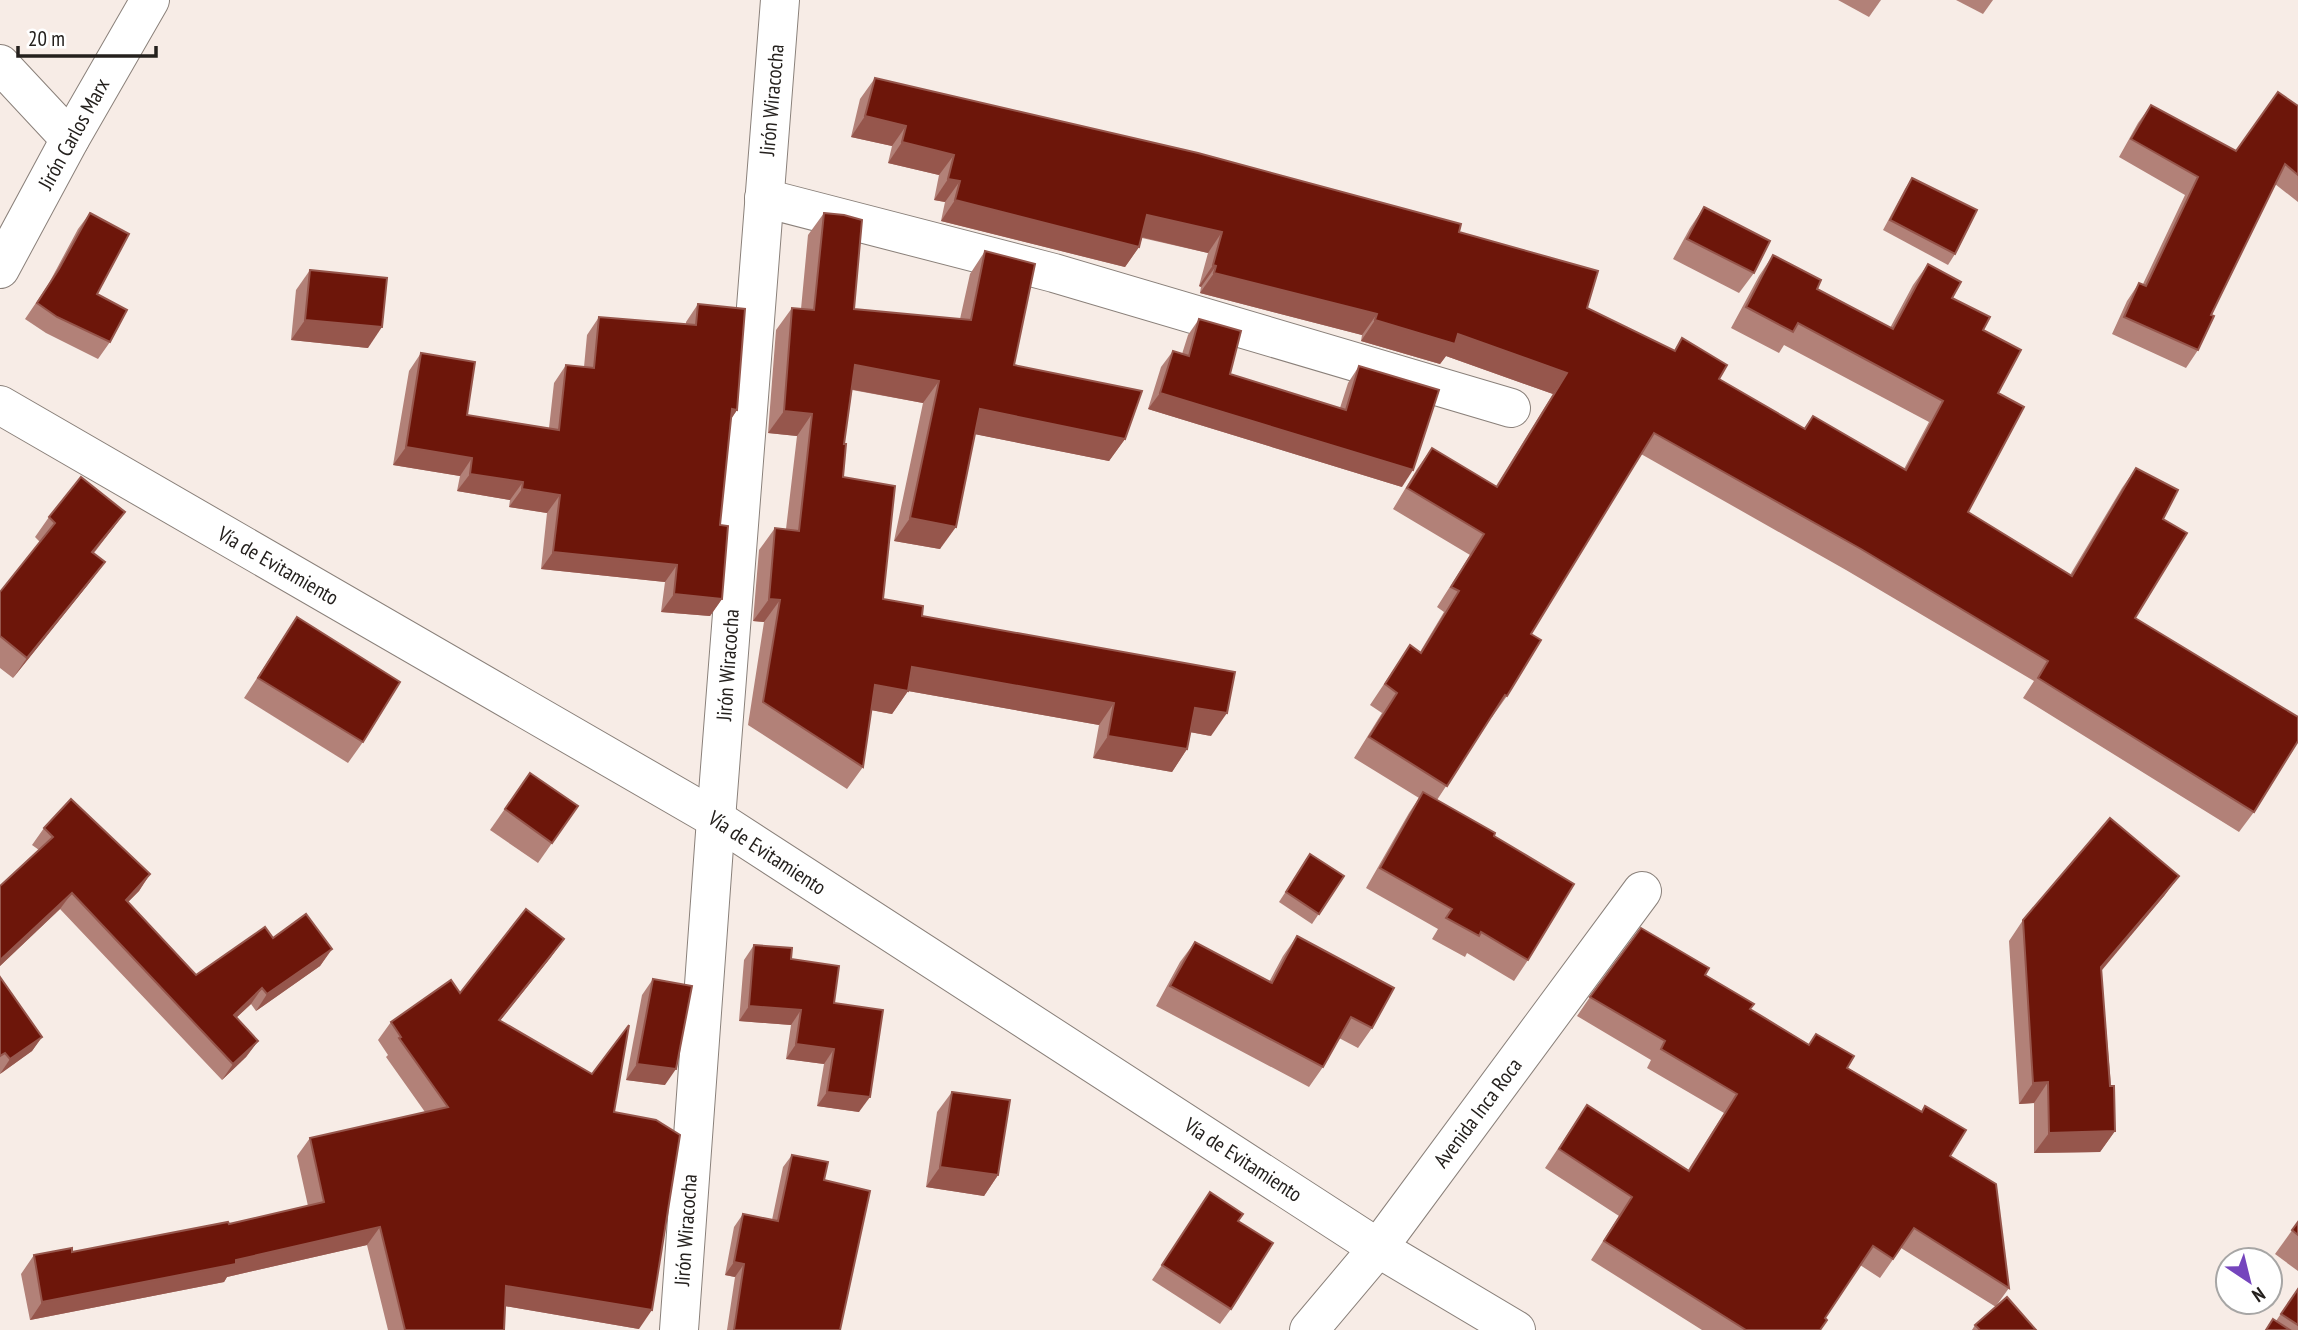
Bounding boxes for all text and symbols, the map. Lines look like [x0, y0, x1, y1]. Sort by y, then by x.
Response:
scale bar [18, 14, 156, 58]
text: 20 m [28, 25, 65, 52]
street label: Jirón Wiracocha [753, 43, 790, 158]
street label: Jirón Carlos Marx [31, 73, 115, 195]
street label: Vía de Evitamiento [212, 520, 344, 611]
street label: Jirón Wiracocha [710, 608, 745, 723]
street label: Vía de Evitamiento [702, 804, 831, 901]
street label: Avenida Inca Roca [1428, 1052, 1528, 1173]
street label: Vía de Evitamiento [1178, 1111, 1307, 1208]
street label: Jirón Wiracocha [668, 1173, 703, 1288]
north arrow [2214, 1246, 2284, 1316]
text: N [2248, 1282, 2270, 1308]

